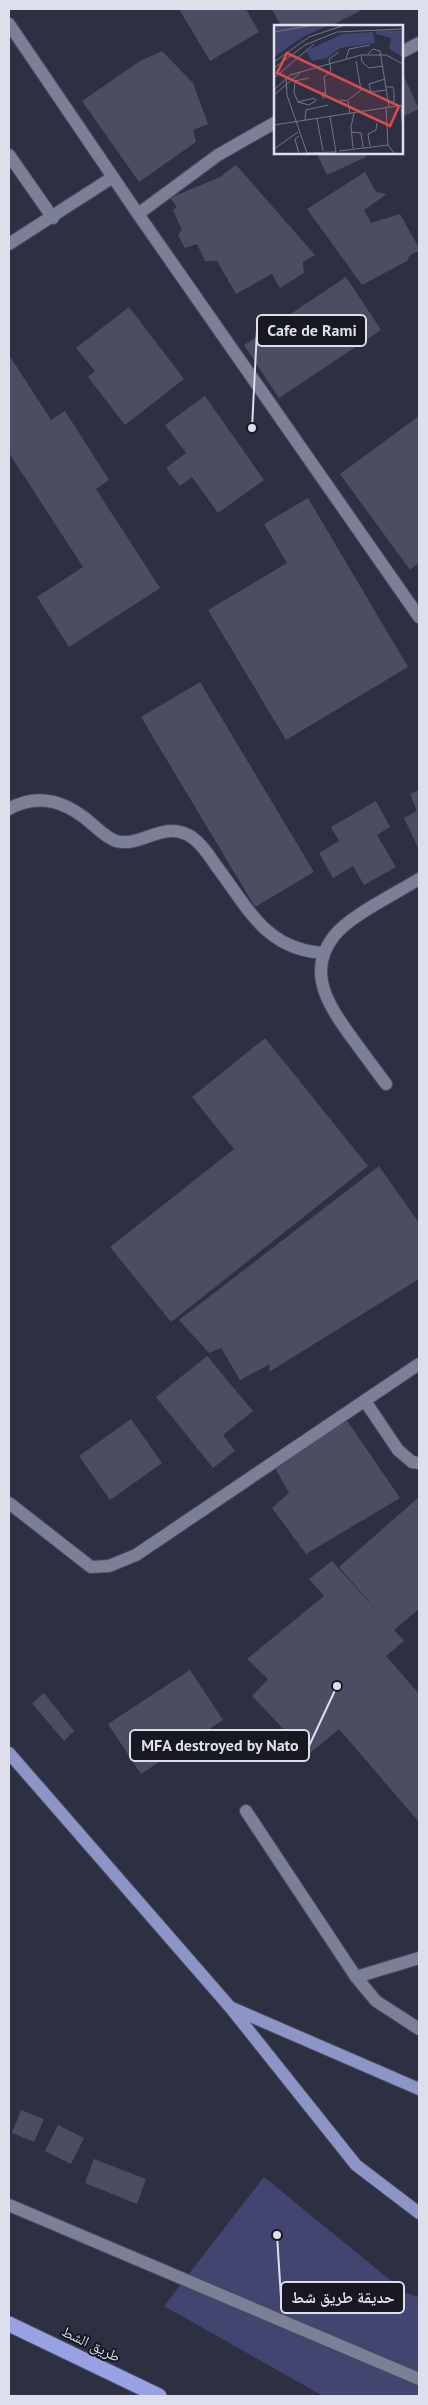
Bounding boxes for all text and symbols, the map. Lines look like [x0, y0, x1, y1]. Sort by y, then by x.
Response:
inset map [274, 25, 403, 154]
callout: Cafe de Rami [257, 315, 366, 346]
text: Cafe de Rami [267, 320, 357, 340]
callout: MFA destroyed by Nato [130, 1730, 309, 1761]
text: MFA destroyed by Nato [141, 1735, 299, 1755]
callout: حديقة طريق شط [281, 2282, 404, 2313]
text: حديقة طريق شط [291, 2287, 395, 2307]
street label: طريق الشط [58, 2321, 124, 2367]

